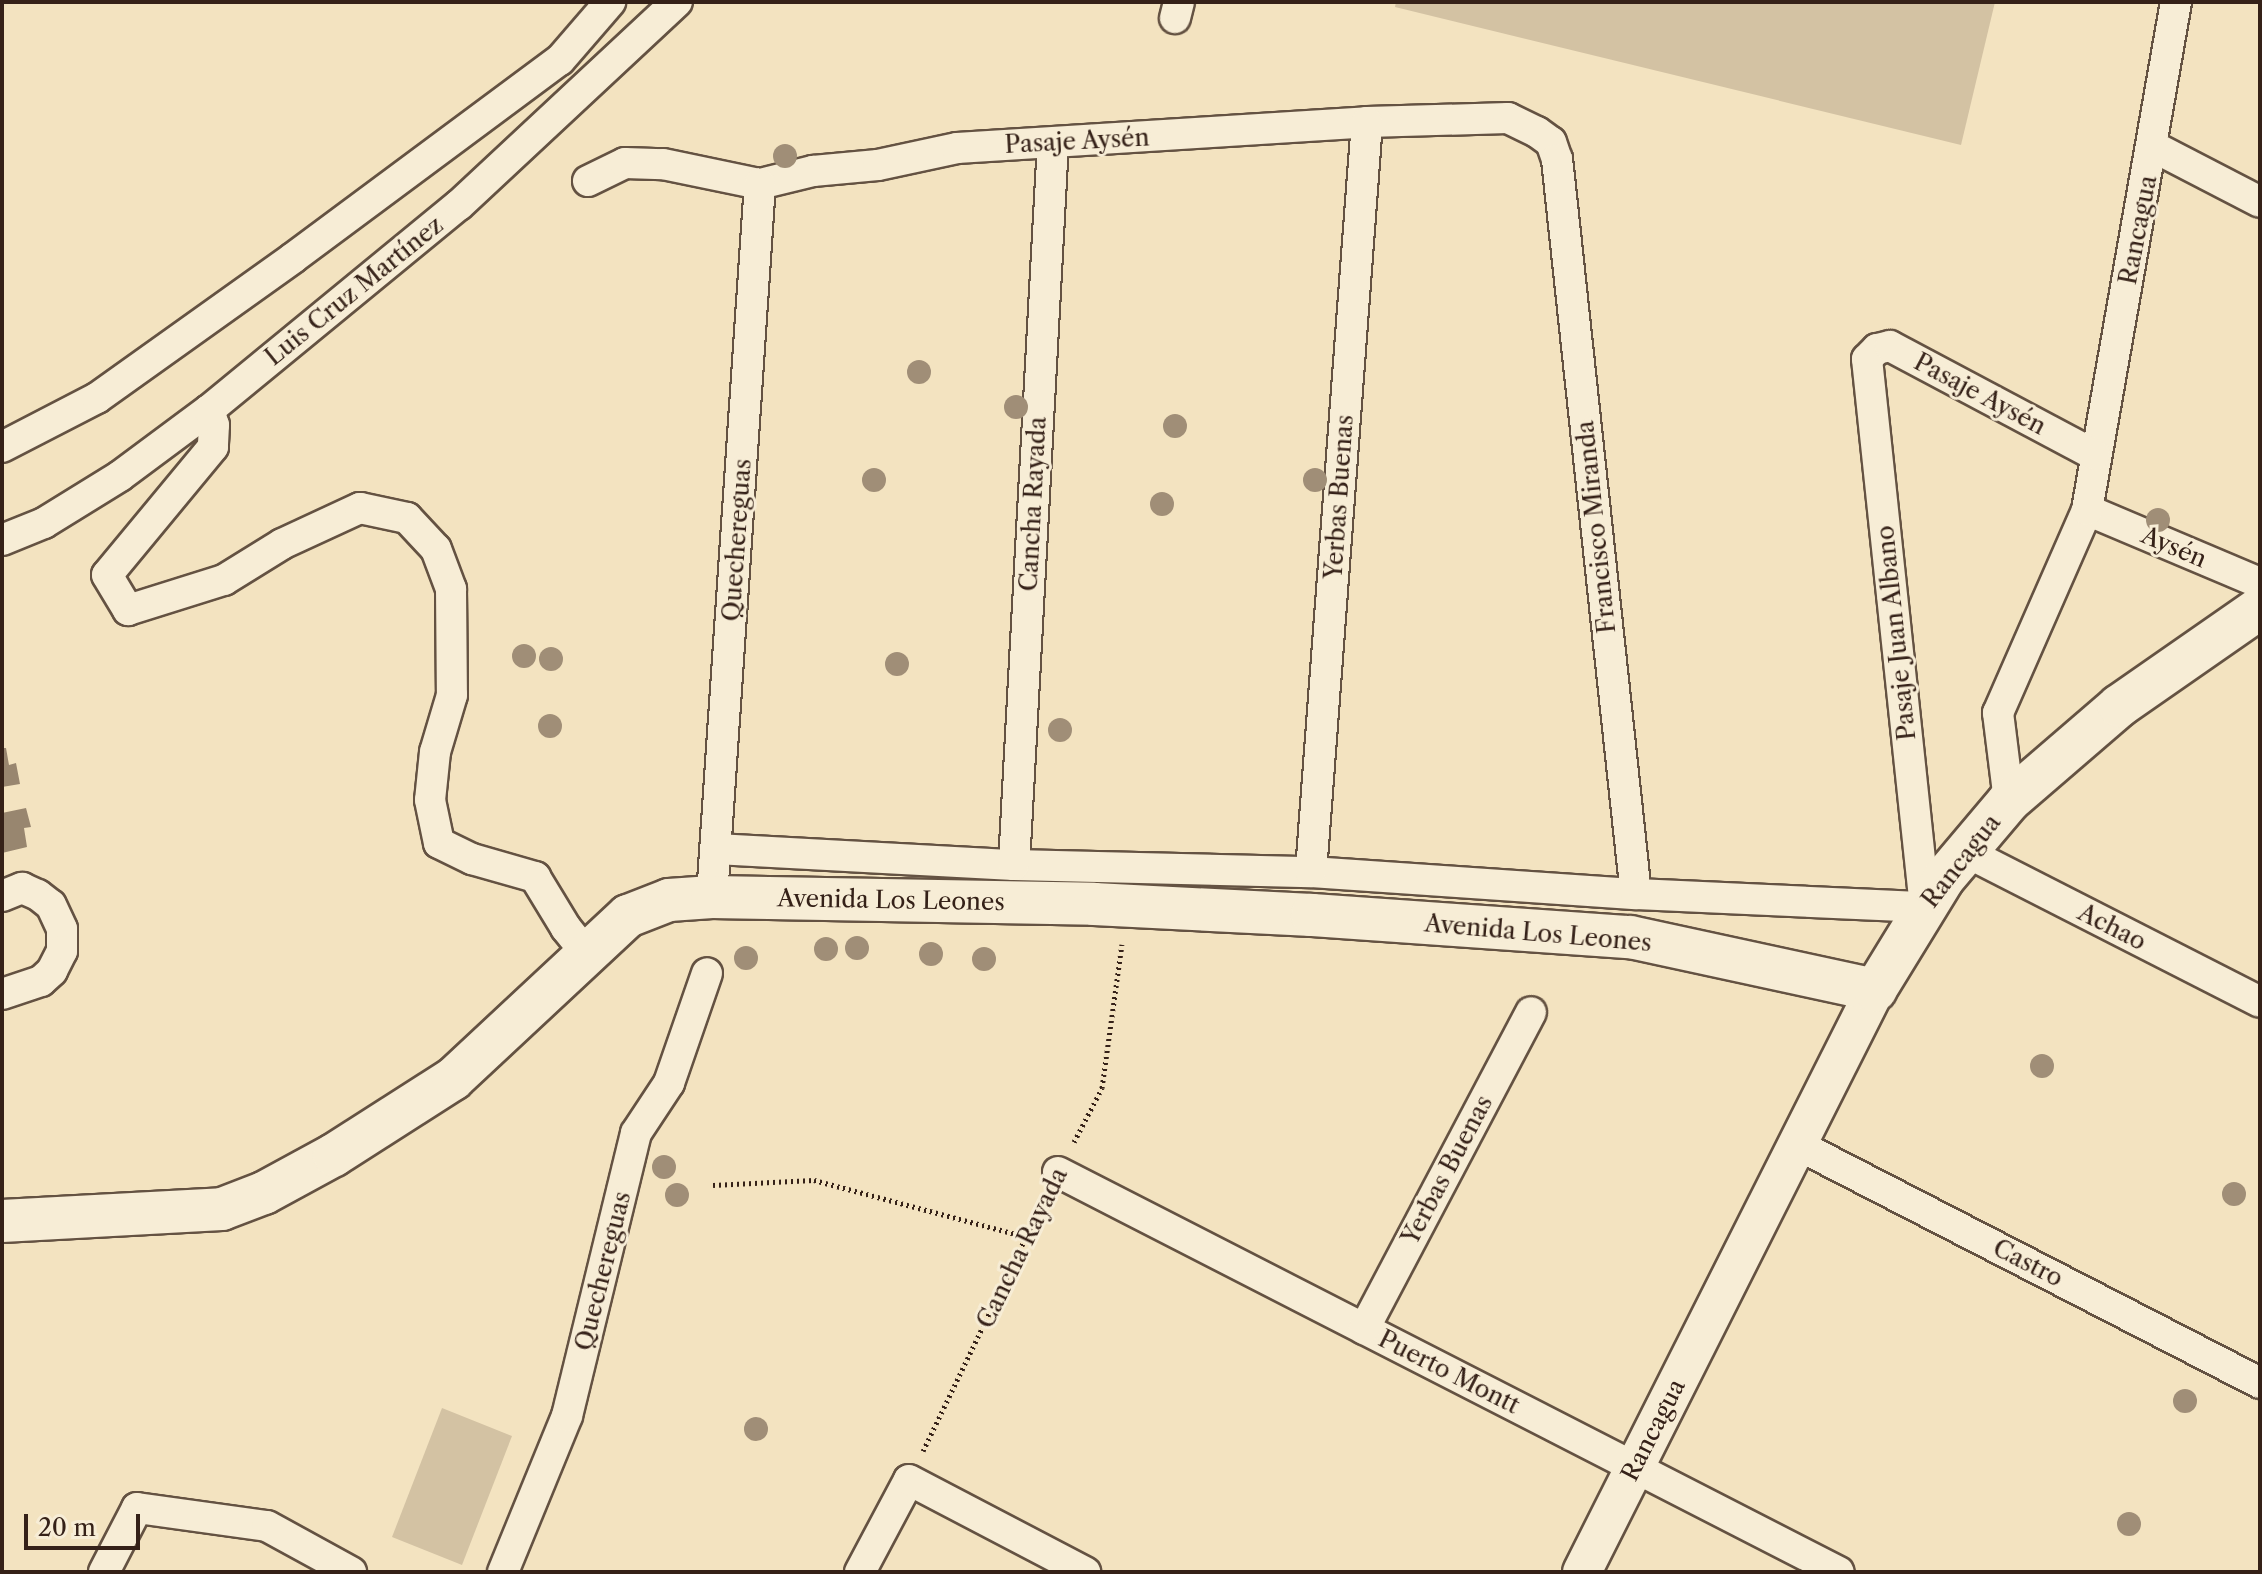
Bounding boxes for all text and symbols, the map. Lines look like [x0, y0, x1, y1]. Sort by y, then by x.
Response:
street label: Pasaje Aysén [1003, 123, 1151, 159]
street label: Rancagua [2113, 173, 2163, 287]
street label: Luis Cruz Martínez [259, 211, 449, 371]
street label: Pasaje Aysén [1909, 347, 2051, 441]
street label: Yerbas Buenas [1319, 414, 1359, 580]
street label: Cancha Rayada [1014, 416, 1052, 592]
street label: Francisco Miranda [1571, 419, 1621, 635]
street label: Quechereguas [717, 458, 757, 622]
street label: Aysén [2137, 520, 2211, 574]
street label: Pasaje Juan Albano [1870, 524, 1922, 742]
street label: Rancagua [1916, 809, 2006, 913]
street label: Avenida Los Leones [777, 884, 1005, 916]
street label: Achao [2073, 898, 2151, 956]
street label: Avenida Los Leones [1423, 909, 1653, 957]
street label: Yerbas Buenas [1396, 1090, 1498, 1250]
street label: Cancha Rayada [971, 1163, 1073, 1333]
street label: Quechereguas [569, 1188, 637, 1354]
street label: Castro [1988, 1233, 2068, 1293]
street label: Puerto Montt [1374, 1324, 1524, 1420]
street label: Rancagua [1615, 1374, 1691, 1486]
scale bar [28, 1498, 144, 1548]
text: 20 m [38, 1513, 96, 1542]

